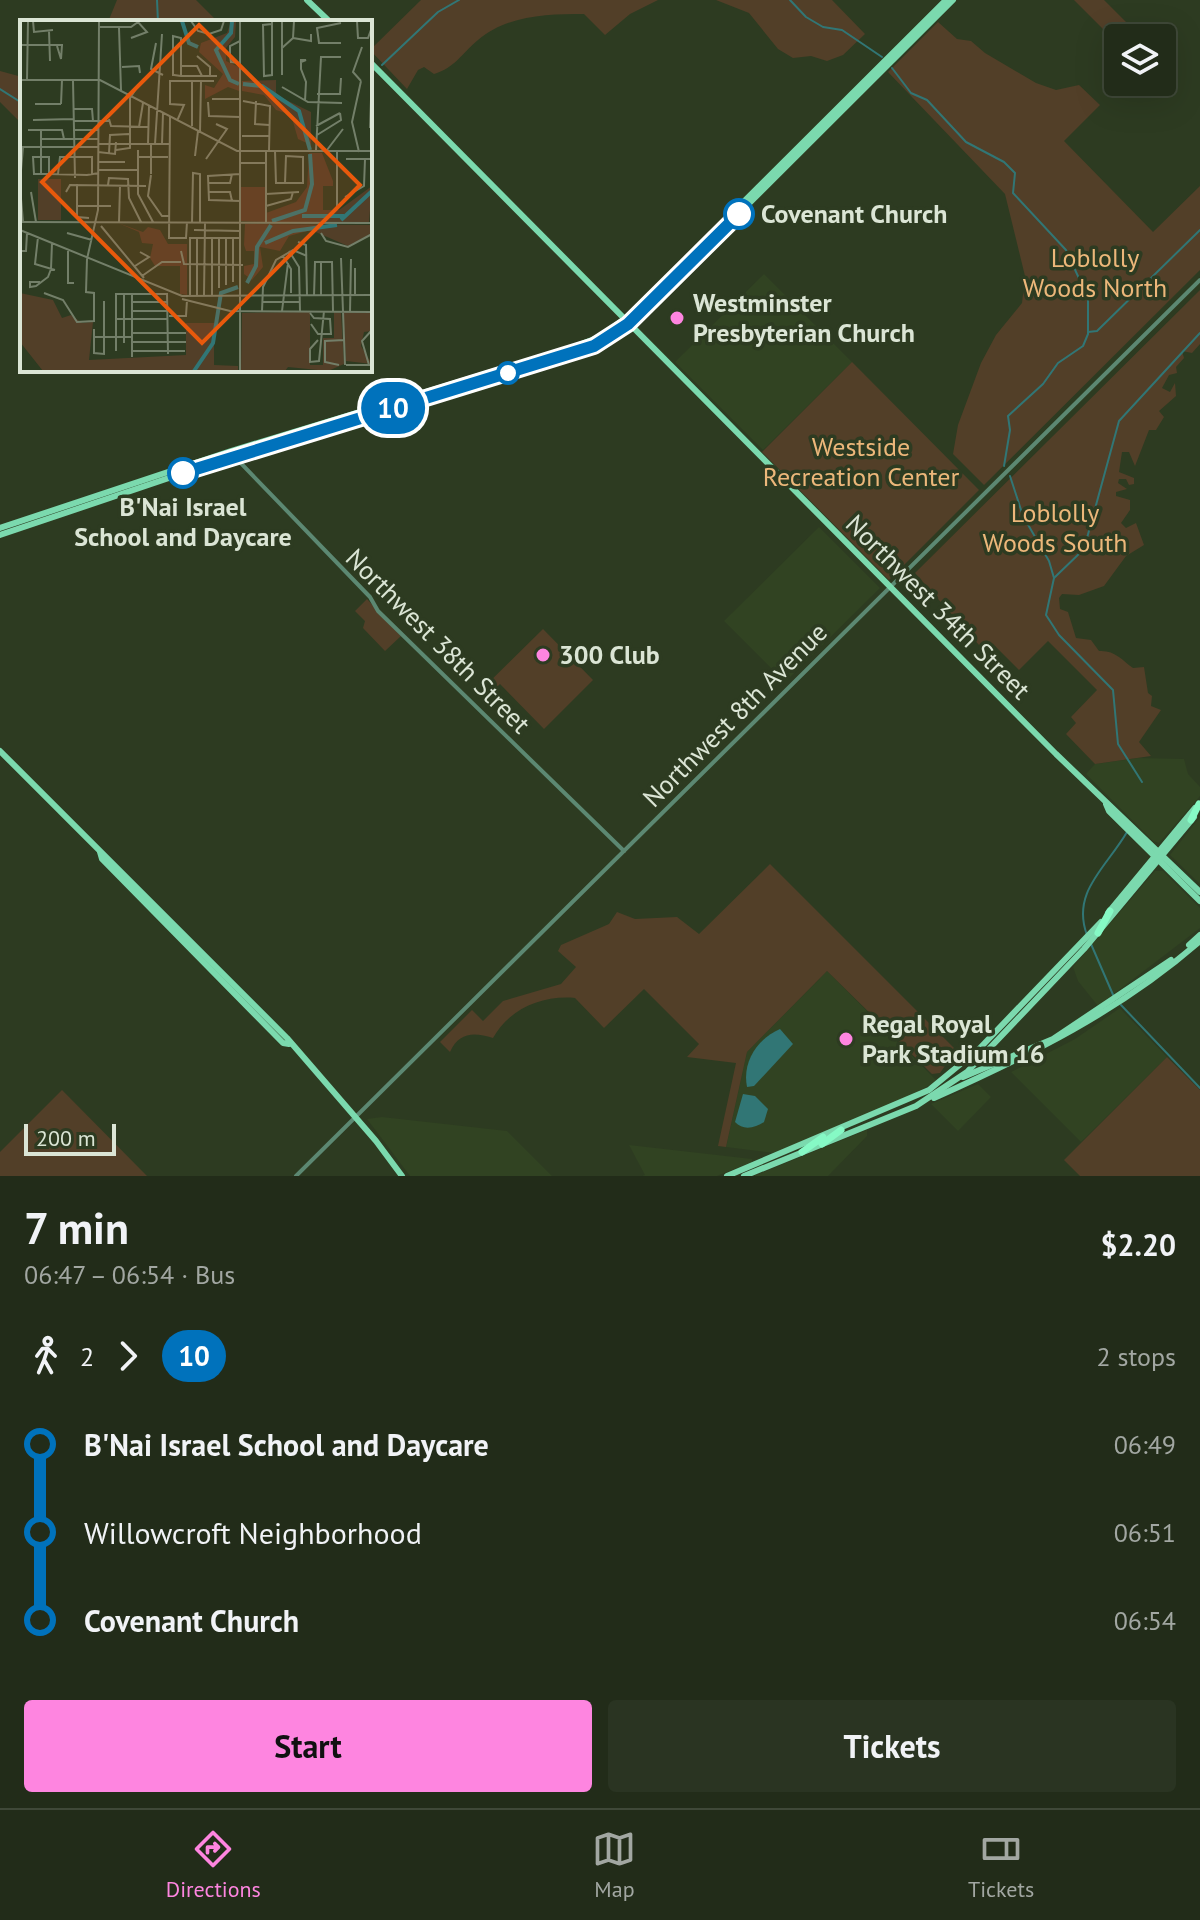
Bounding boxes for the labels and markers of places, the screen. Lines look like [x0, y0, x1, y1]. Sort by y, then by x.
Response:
place label: Covenant Church [761, 197, 947, 230]
marker: Covenant Church [724, 199, 754, 229]
place label: Westminster Presbyterian Church [693, 286, 915, 349]
marker: Westminster Presbyterian Church [668, 309, 686, 327]
unlabelled marker [497, 362, 519, 384]
marker: B'Nai Israel School and Daycare [168, 458, 198, 488]
place label: B'Nai Israel School and Daycare [74, 490, 292, 553]
place label: 300 Club [559, 638, 660, 671]
marker: 300 Club [534, 646, 552, 664]
place label: Regal Royal Park Stadium 16 [862, 1007, 1044, 1070]
marker: Regal Royal Park Stadium 16 [837, 1030, 855, 1048]

